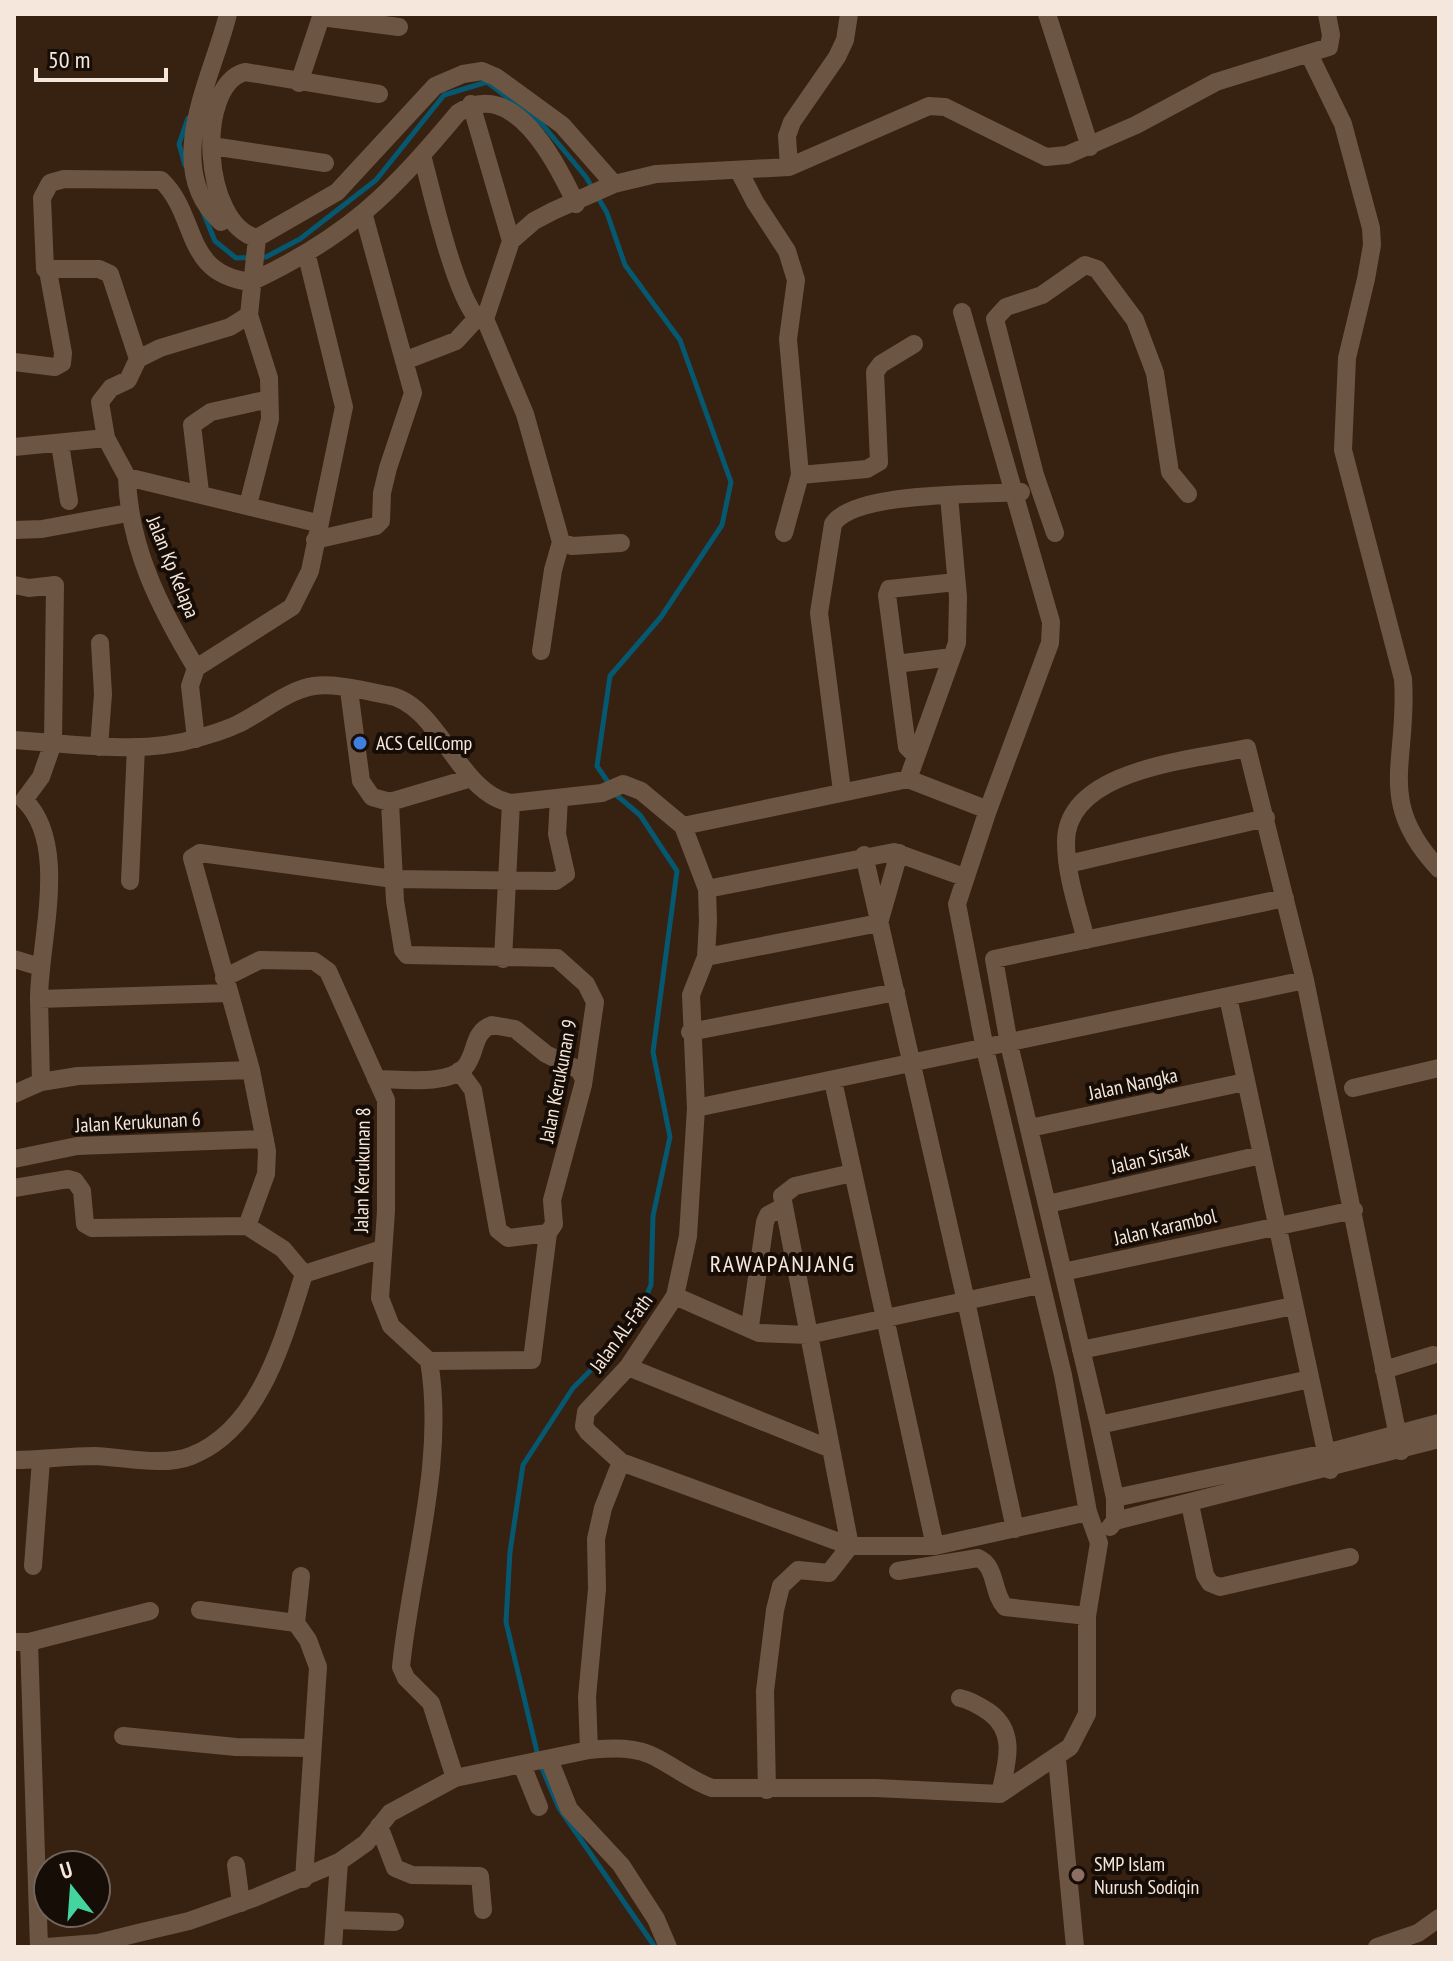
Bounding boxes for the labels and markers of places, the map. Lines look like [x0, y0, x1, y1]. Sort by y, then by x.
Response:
place label: ACS CellComp [376, 730, 472, 756]
marker: ACS CellComp [351, 734, 369, 752]
place label: SMP Islam Nurush Sodiqin [1094, 1851, 1199, 1900]
marker: SMP Islam Nurush Sodiqin [1069, 1866, 1087, 1884]

